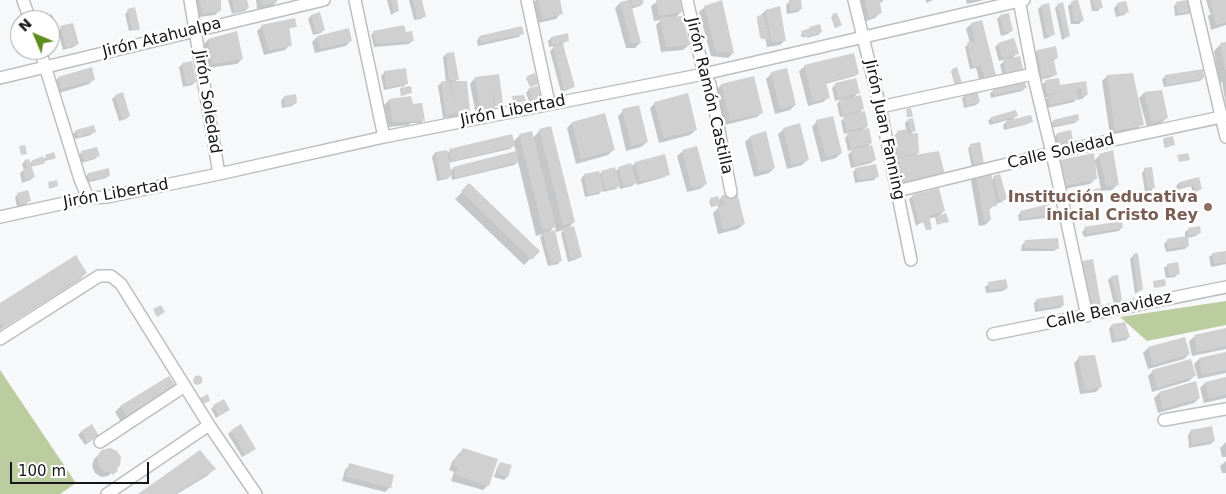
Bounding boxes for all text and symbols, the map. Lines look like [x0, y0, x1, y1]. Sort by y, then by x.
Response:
north arrow [10, 10, 60, 60]
street label: Jirón Atahualpa [101, 14, 223, 62]
text: N [15, 15, 35, 35]
street label: Jirón Ramón Castilla [682, 16, 736, 176]
street label: Jirón Soledad [189, 49, 225, 155]
street label: Jirón Juan Fanning [860, 58, 908, 202]
street label: Jirón Libertad [459, 91, 567, 131]
street label: Calle Soledad [1006, 130, 1116, 174]
street label: Jirón Libertad [62, 175, 170, 213]
place label: Institución educativa inicial Cristo Rey [1008, 188, 1198, 226]
marker: Institución educativa inicial Cristo Rey [1202, 201, 1214, 213]
street label: Calle Benavidez [1044, 288, 1174, 334]
scale bar [12, 452, 151, 484]
text: 100 m [18, 462, 66, 480]

